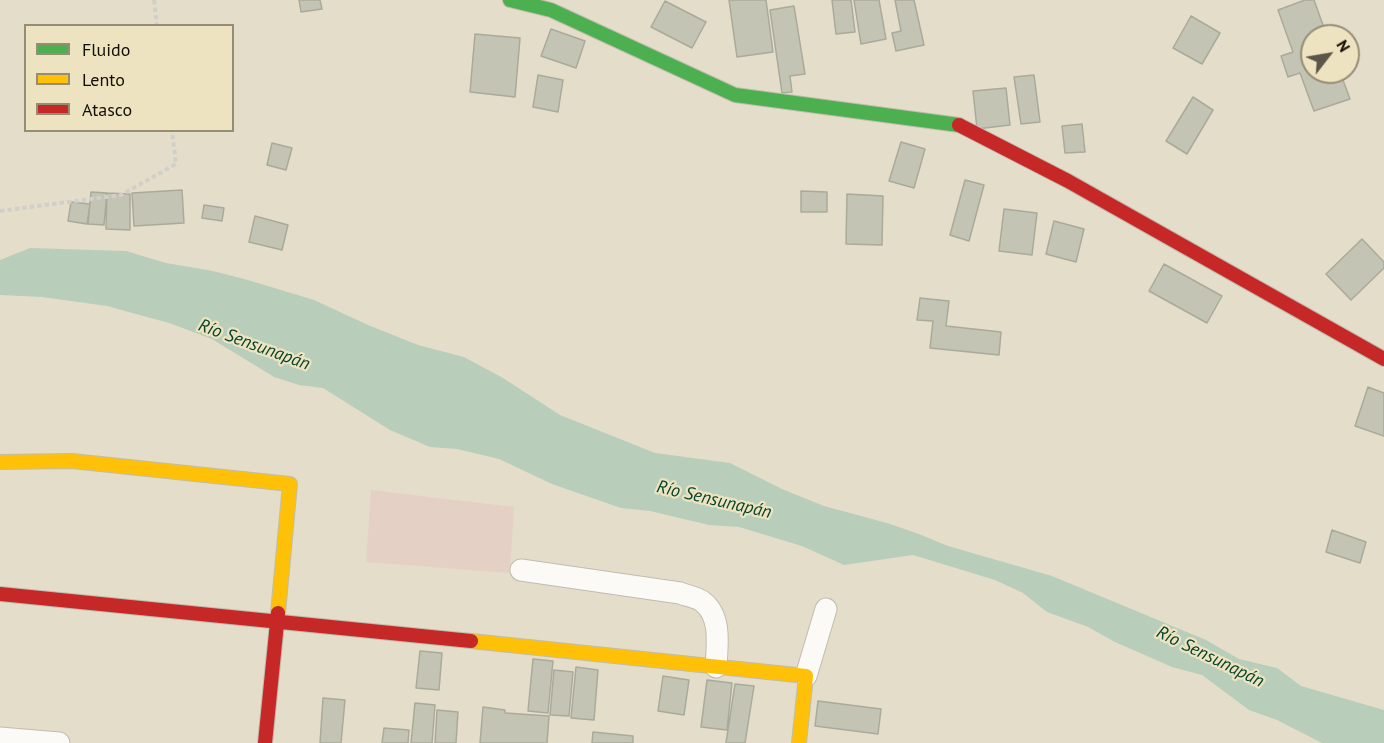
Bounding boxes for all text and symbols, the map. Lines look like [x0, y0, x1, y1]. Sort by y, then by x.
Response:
legend [24, 24, 234, 132]
north arrow [1300, 24, 1360, 84]
text: N [1332, 36, 1355, 55]
text: Fluido [82, 38, 130, 61]
text: Lento [82, 68, 125, 91]
text: Atasco [82, 98, 132, 121]
water label: Río Sensunapán [195, 315, 313, 375]
water label: Río Sensunapán [655, 476, 773, 524]
water label: Río Sensunapán [1153, 622, 1267, 692]

